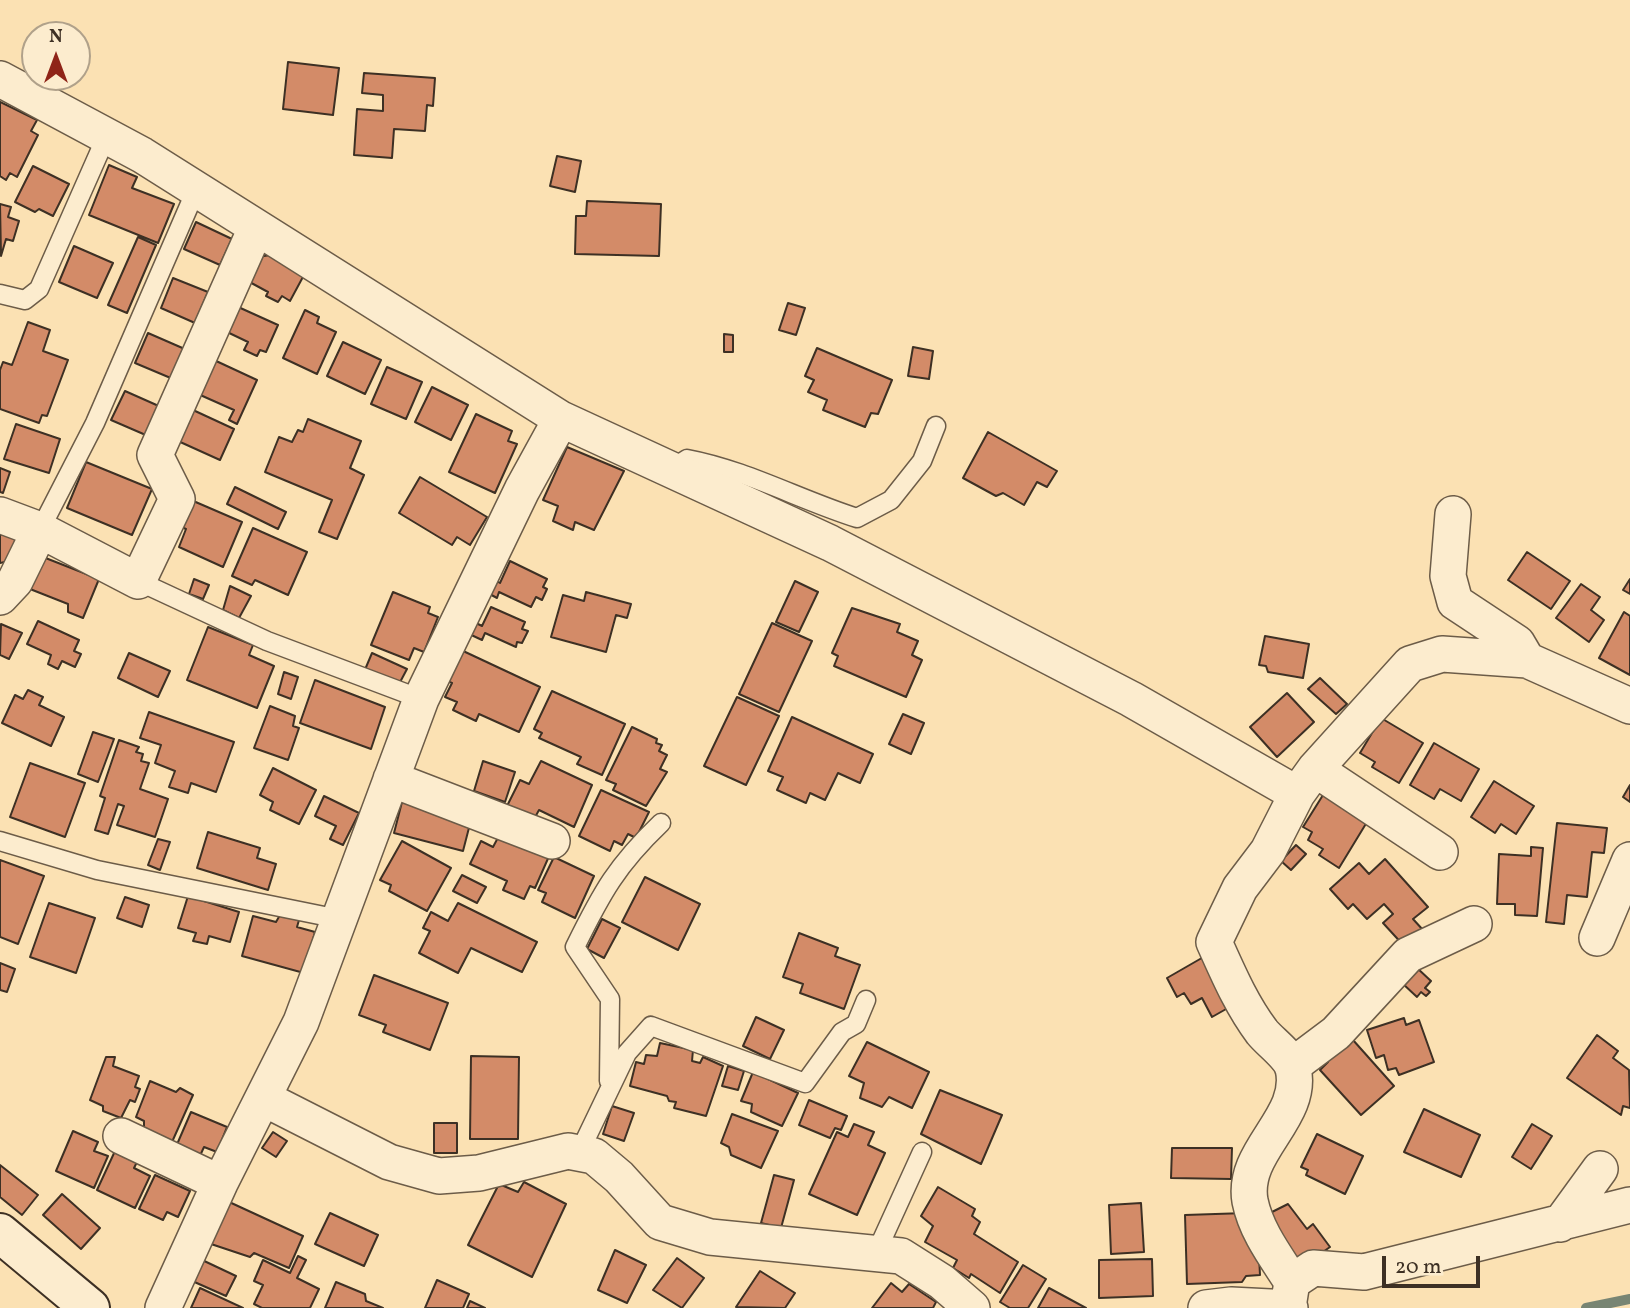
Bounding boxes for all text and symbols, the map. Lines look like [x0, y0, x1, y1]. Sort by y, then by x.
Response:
north arrow [21, 21, 91, 91]
text: N [49, 24, 63, 50]
scale bar [1385, 1242, 1483, 1286]
text: 20 m [1395, 1253, 1441, 1282]

